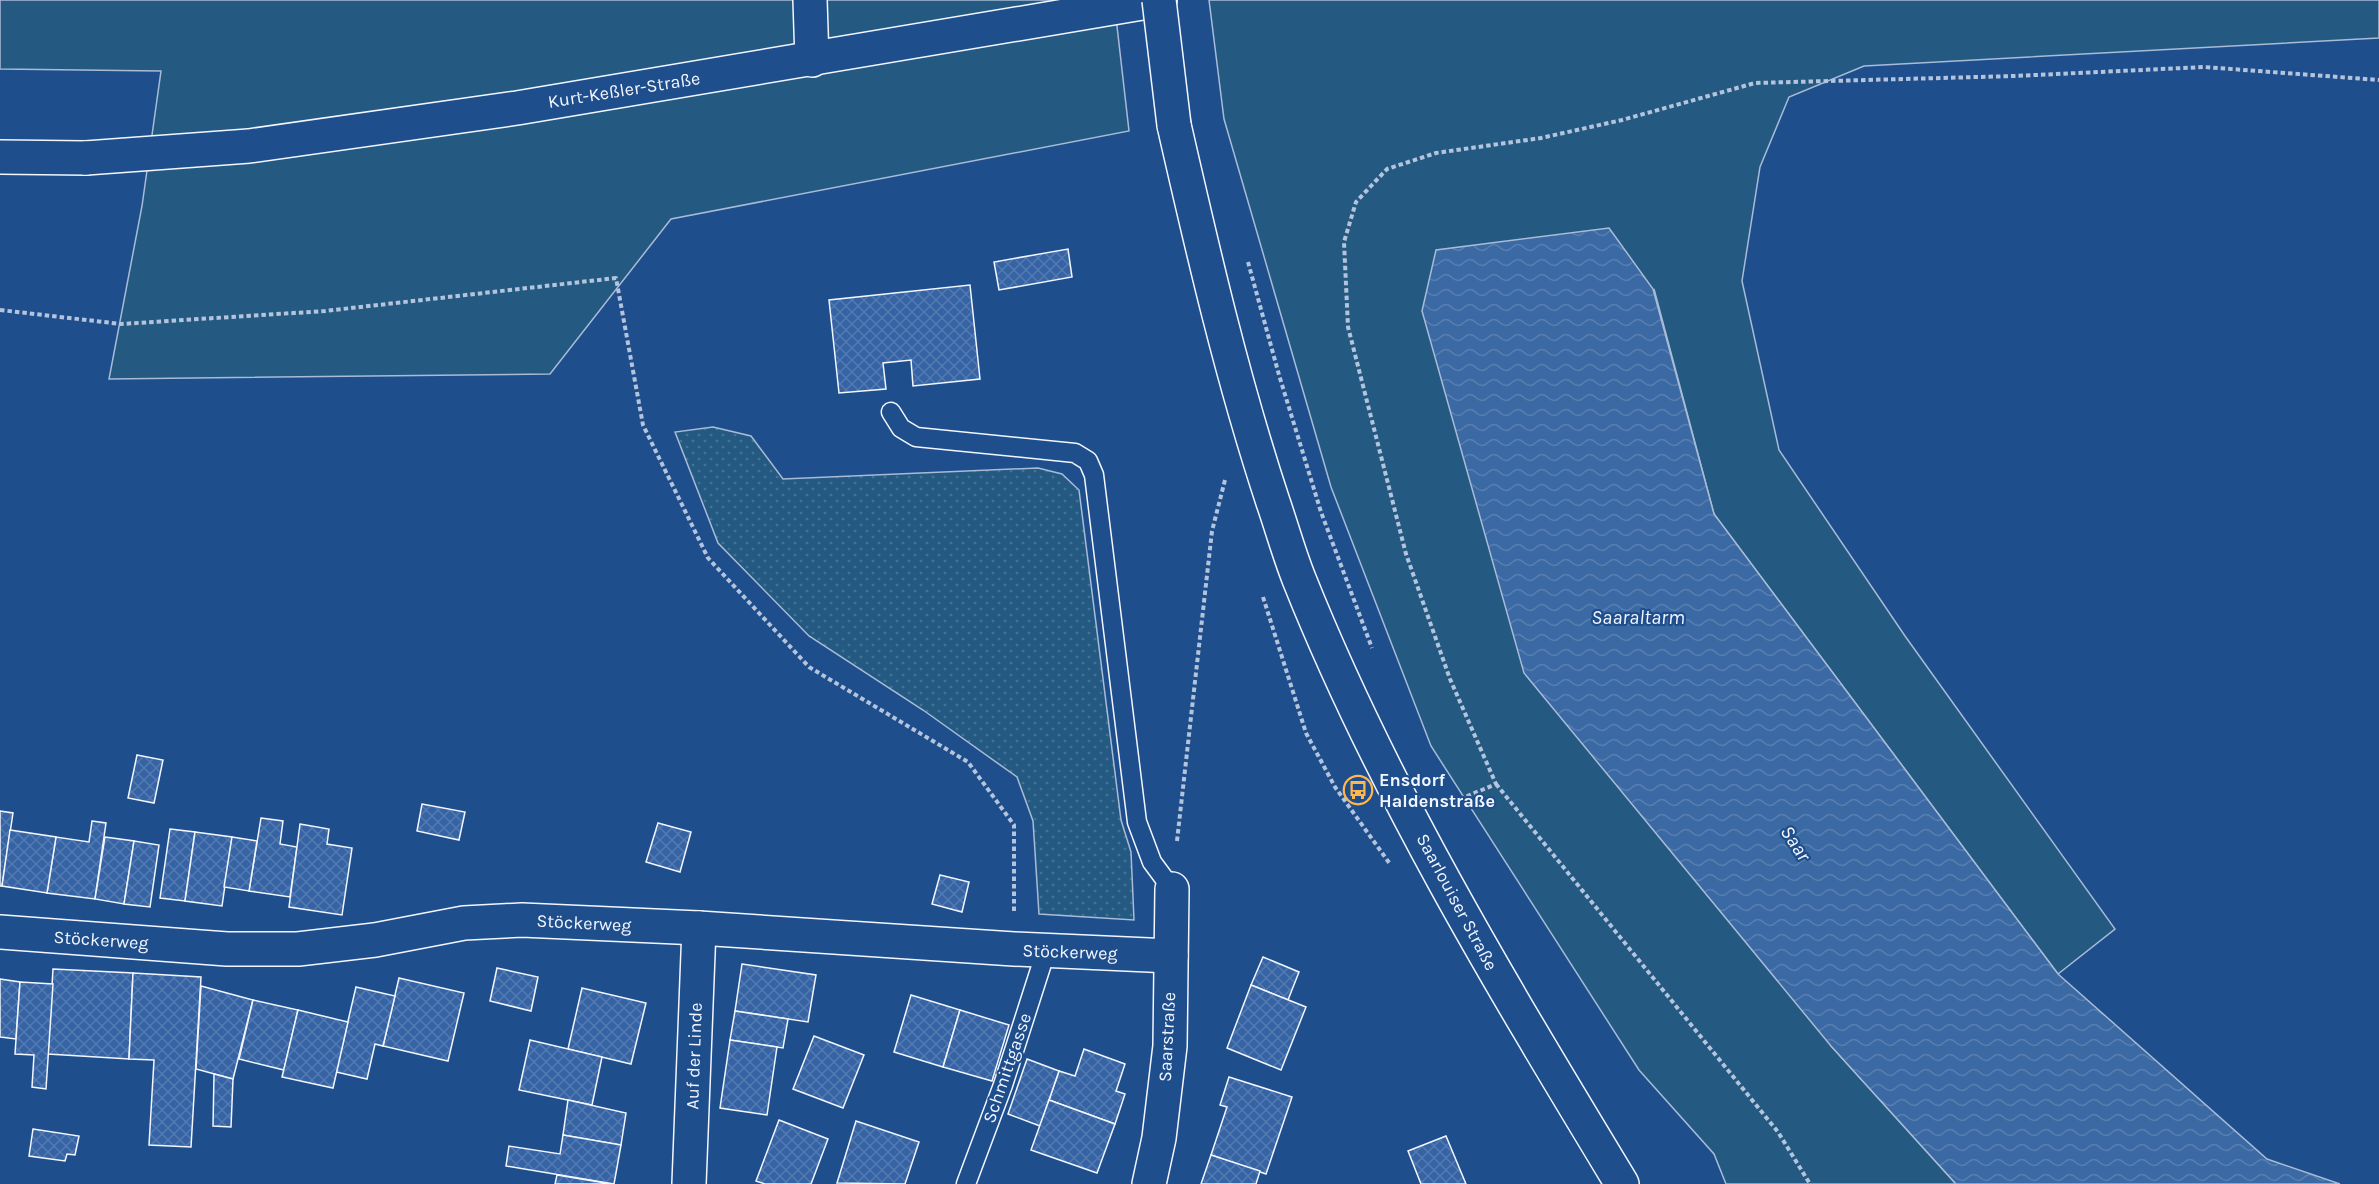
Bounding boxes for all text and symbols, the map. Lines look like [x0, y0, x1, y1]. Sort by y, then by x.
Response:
street label: Kurt-Keßler-Straße [546, 67, 702, 113]
water label: Saaraltarm [1591, 606, 1685, 629]
place label: Ensdorf Haldenstraße [1379, 769, 1495, 812]
bus stop icon: Ensdorf Haldenstraße [1342, 774, 1374, 806]
water label: Saar [1776, 821, 1816, 866]
street label: Saarlouiser Straße [1412, 830, 1502, 974]
street label: Stöckerweg [536, 910, 632, 936]
street label: Stöckerweg [53, 926, 149, 954]
street label: Stöckerweg [1022, 939, 1118, 965]
street label: Saarstraße [1154, 991, 1180, 1083]
street label: Auf der Linde [681, 1002, 707, 1110]
street label: Schmittgasse [978, 1010, 1036, 1126]

